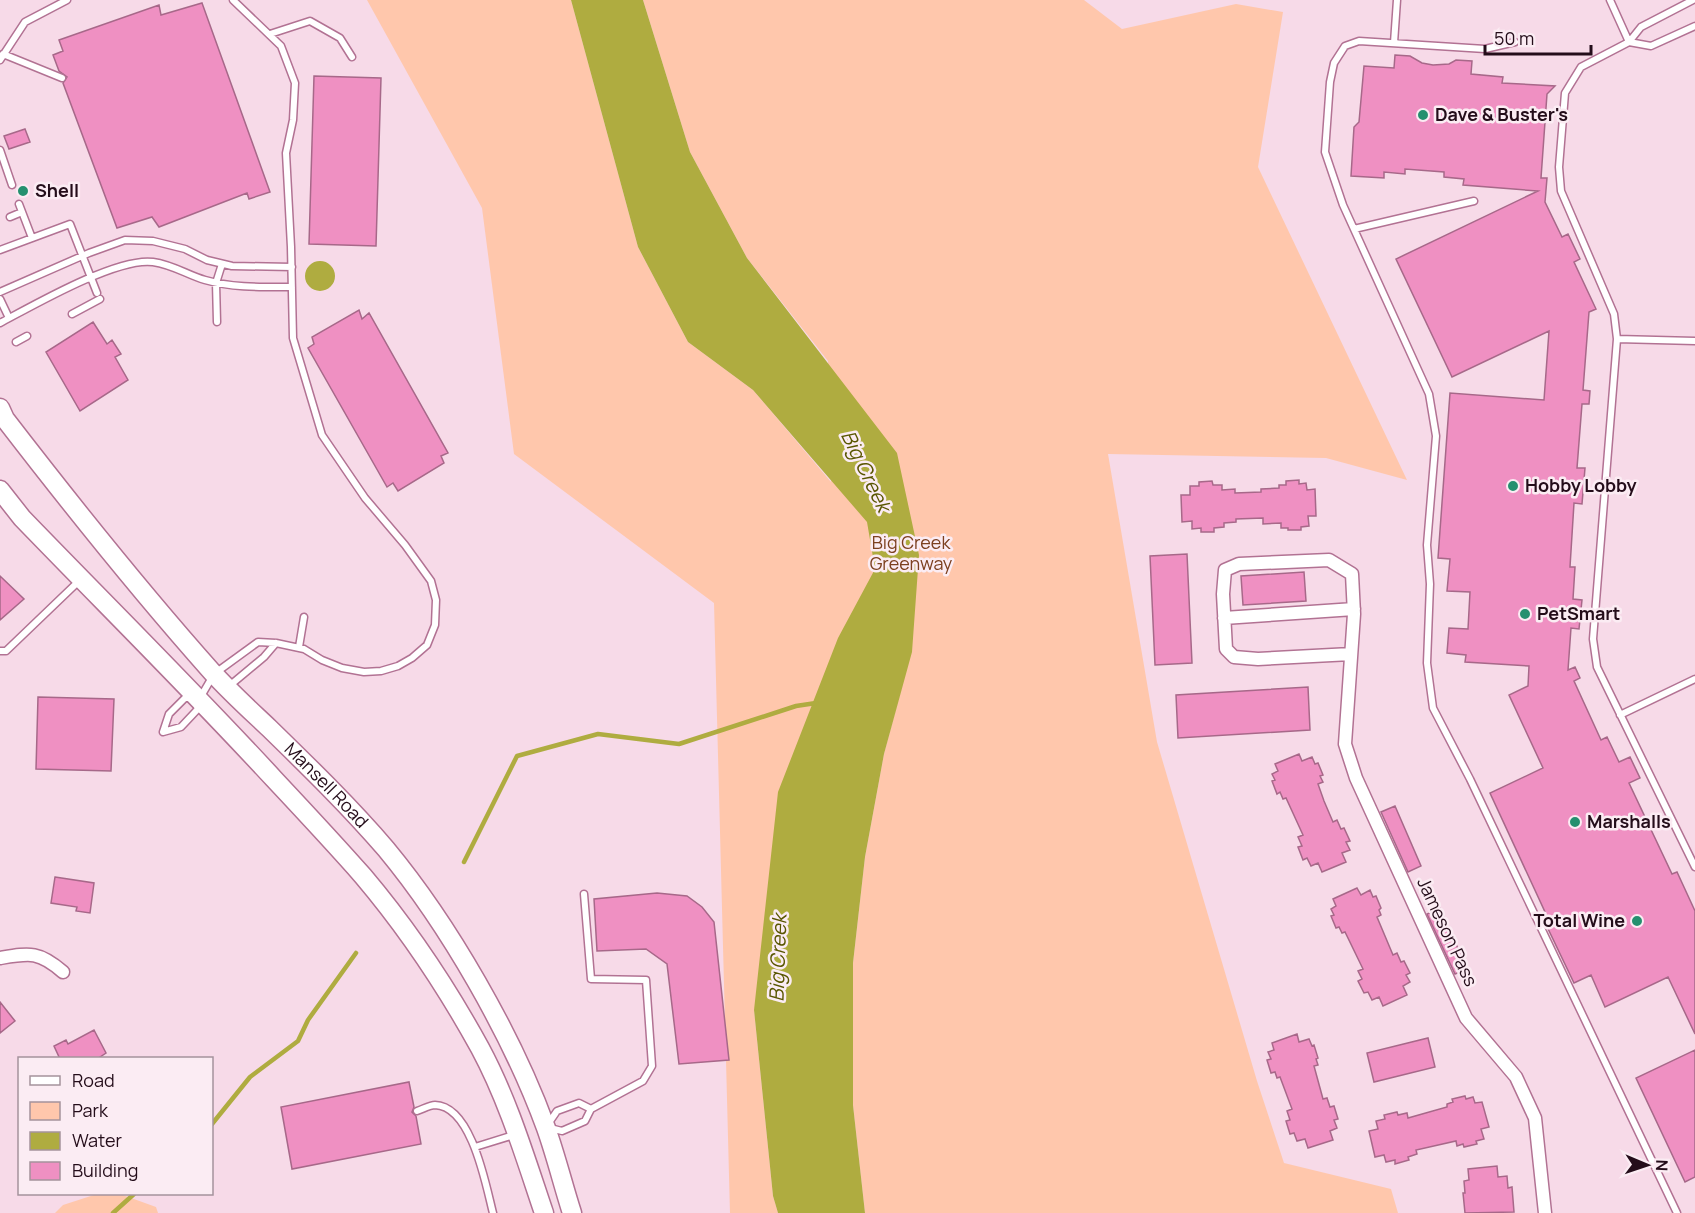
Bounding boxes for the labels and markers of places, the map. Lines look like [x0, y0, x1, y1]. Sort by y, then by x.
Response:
place label: Dave & Buster's [1435, 102, 1568, 126]
marker: Dave & Buster's [1416, 108, 1430, 122]
place label: Shell [35, 178, 79, 202]
marker: Shell [16, 184, 30, 198]
place label: Hobby Lobby [1525, 473, 1637, 497]
marker: Hobby Lobby [1506, 479, 1520, 493]
place label: PetSmart [1537, 601, 1620, 625]
marker: PetSmart [1518, 607, 1532, 621]
place label: Marshalls [1587, 809, 1671, 833]
marker: Marshalls [1568, 815, 1582, 829]
place label: Total Wine [1533, 908, 1625, 932]
marker: Total Wine [1630, 914, 1644, 928]

